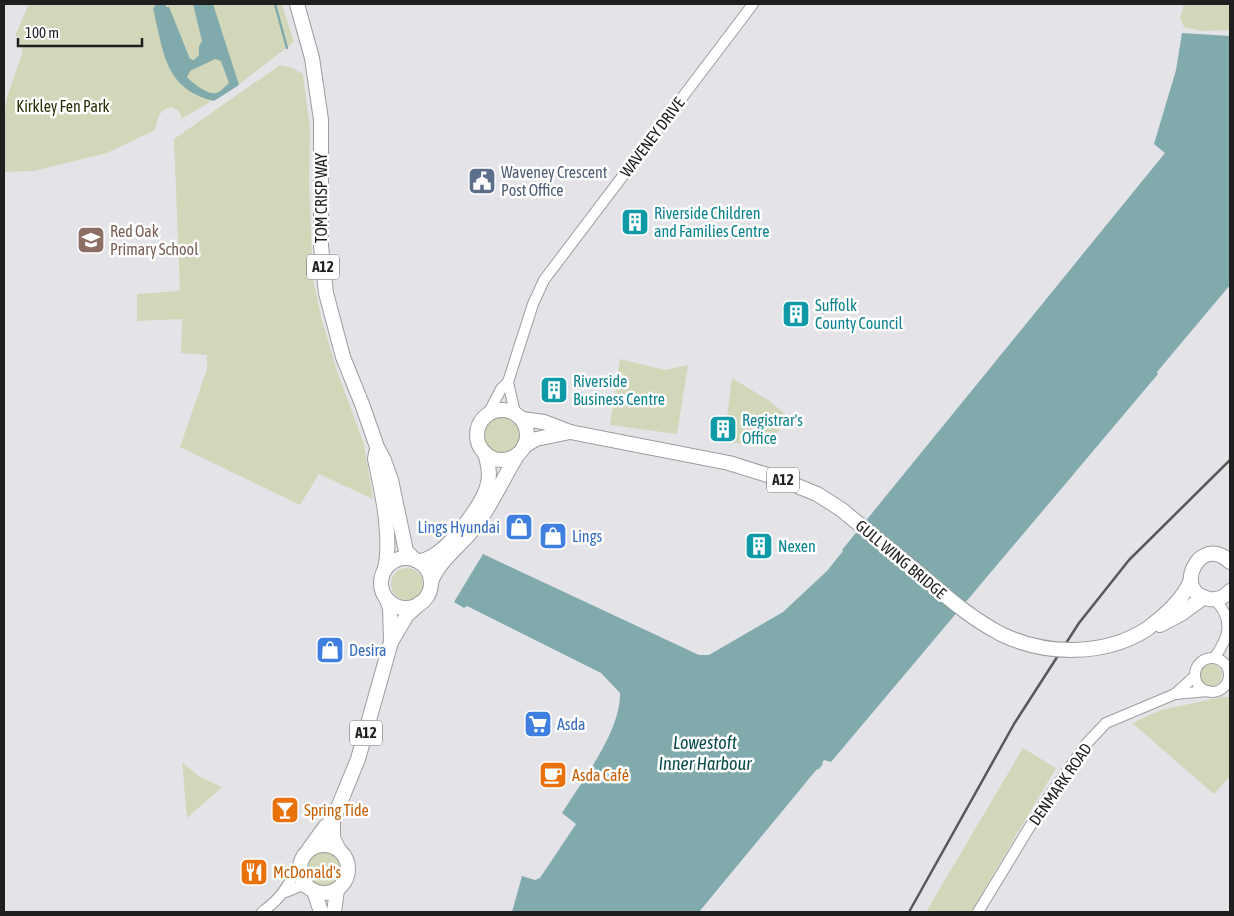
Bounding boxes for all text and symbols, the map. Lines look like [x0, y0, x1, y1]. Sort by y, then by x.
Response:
scale bar [18, 15, 141, 47]
text: 100 m [25, 24, 59, 41]
street label: WAVENEY DRIVE [616, 94, 688, 180]
park label: Kirkley Fen Park [16, 97, 110, 116]
street label: TOM CRISP WAY [312, 152, 330, 243]
place label: Waveney Crescent Post Office [501, 163, 608, 199]
public building icon: Waveney Crescent Post Office [467, 166, 497, 196]
place label: Riverside Children and Families Centre [654, 204, 770, 240]
building icon: Riverside Children and Families Centre [620, 207, 650, 237]
place label: Red Oak Primary School [110, 222, 199, 259]
school or university icon: Red Oak Primary School [76, 225, 106, 255]
road number: A12 [307, 254, 339, 280]
place label: Suffolk County Council [815, 296, 903, 333]
building icon: Suffolk County Council [781, 299, 811, 329]
place label: Riverside Business Centre [573, 372, 665, 408]
building icon: Riverside Business Centre [539, 375, 569, 405]
place label: Registrar's Office [742, 411, 803, 447]
building icon: Registrar's Office [708, 414, 738, 444]
road number: A12 [767, 468, 799, 492]
shop icon: Lings Hyundai [504, 512, 534, 542]
street label: GULL WING BRIDGE [852, 516, 950, 602]
place label: Lings Hyundai [418, 518, 500, 537]
shop icon: Lings [538, 521, 568, 551]
place label: Lings [572, 527, 603, 546]
building icon: Nexen [744, 531, 774, 561]
place label: Nexen [778, 537, 816, 555]
shop icon: Desira [315, 635, 345, 665]
place label: Desira [349, 641, 386, 659]
supermarket icon: Asda [523, 709, 553, 739]
place label: Asda [557, 715, 586, 733]
road number: A12 [350, 720, 382, 746]
water label: Lowestoft Inner Harbour [658, 732, 752, 774]
street label: DENMARK ROAD [1025, 740, 1095, 828]
cafe icon: Asda Café [538, 760, 568, 790]
place label: Asda Café [572, 766, 629, 784]
bar icon: Spring Tide [270, 795, 300, 825]
place label: Spring Tide [304, 801, 369, 820]
restaurant icon: McDonald's [239, 857, 269, 887]
place label: McDonald's [273, 863, 342, 881]

